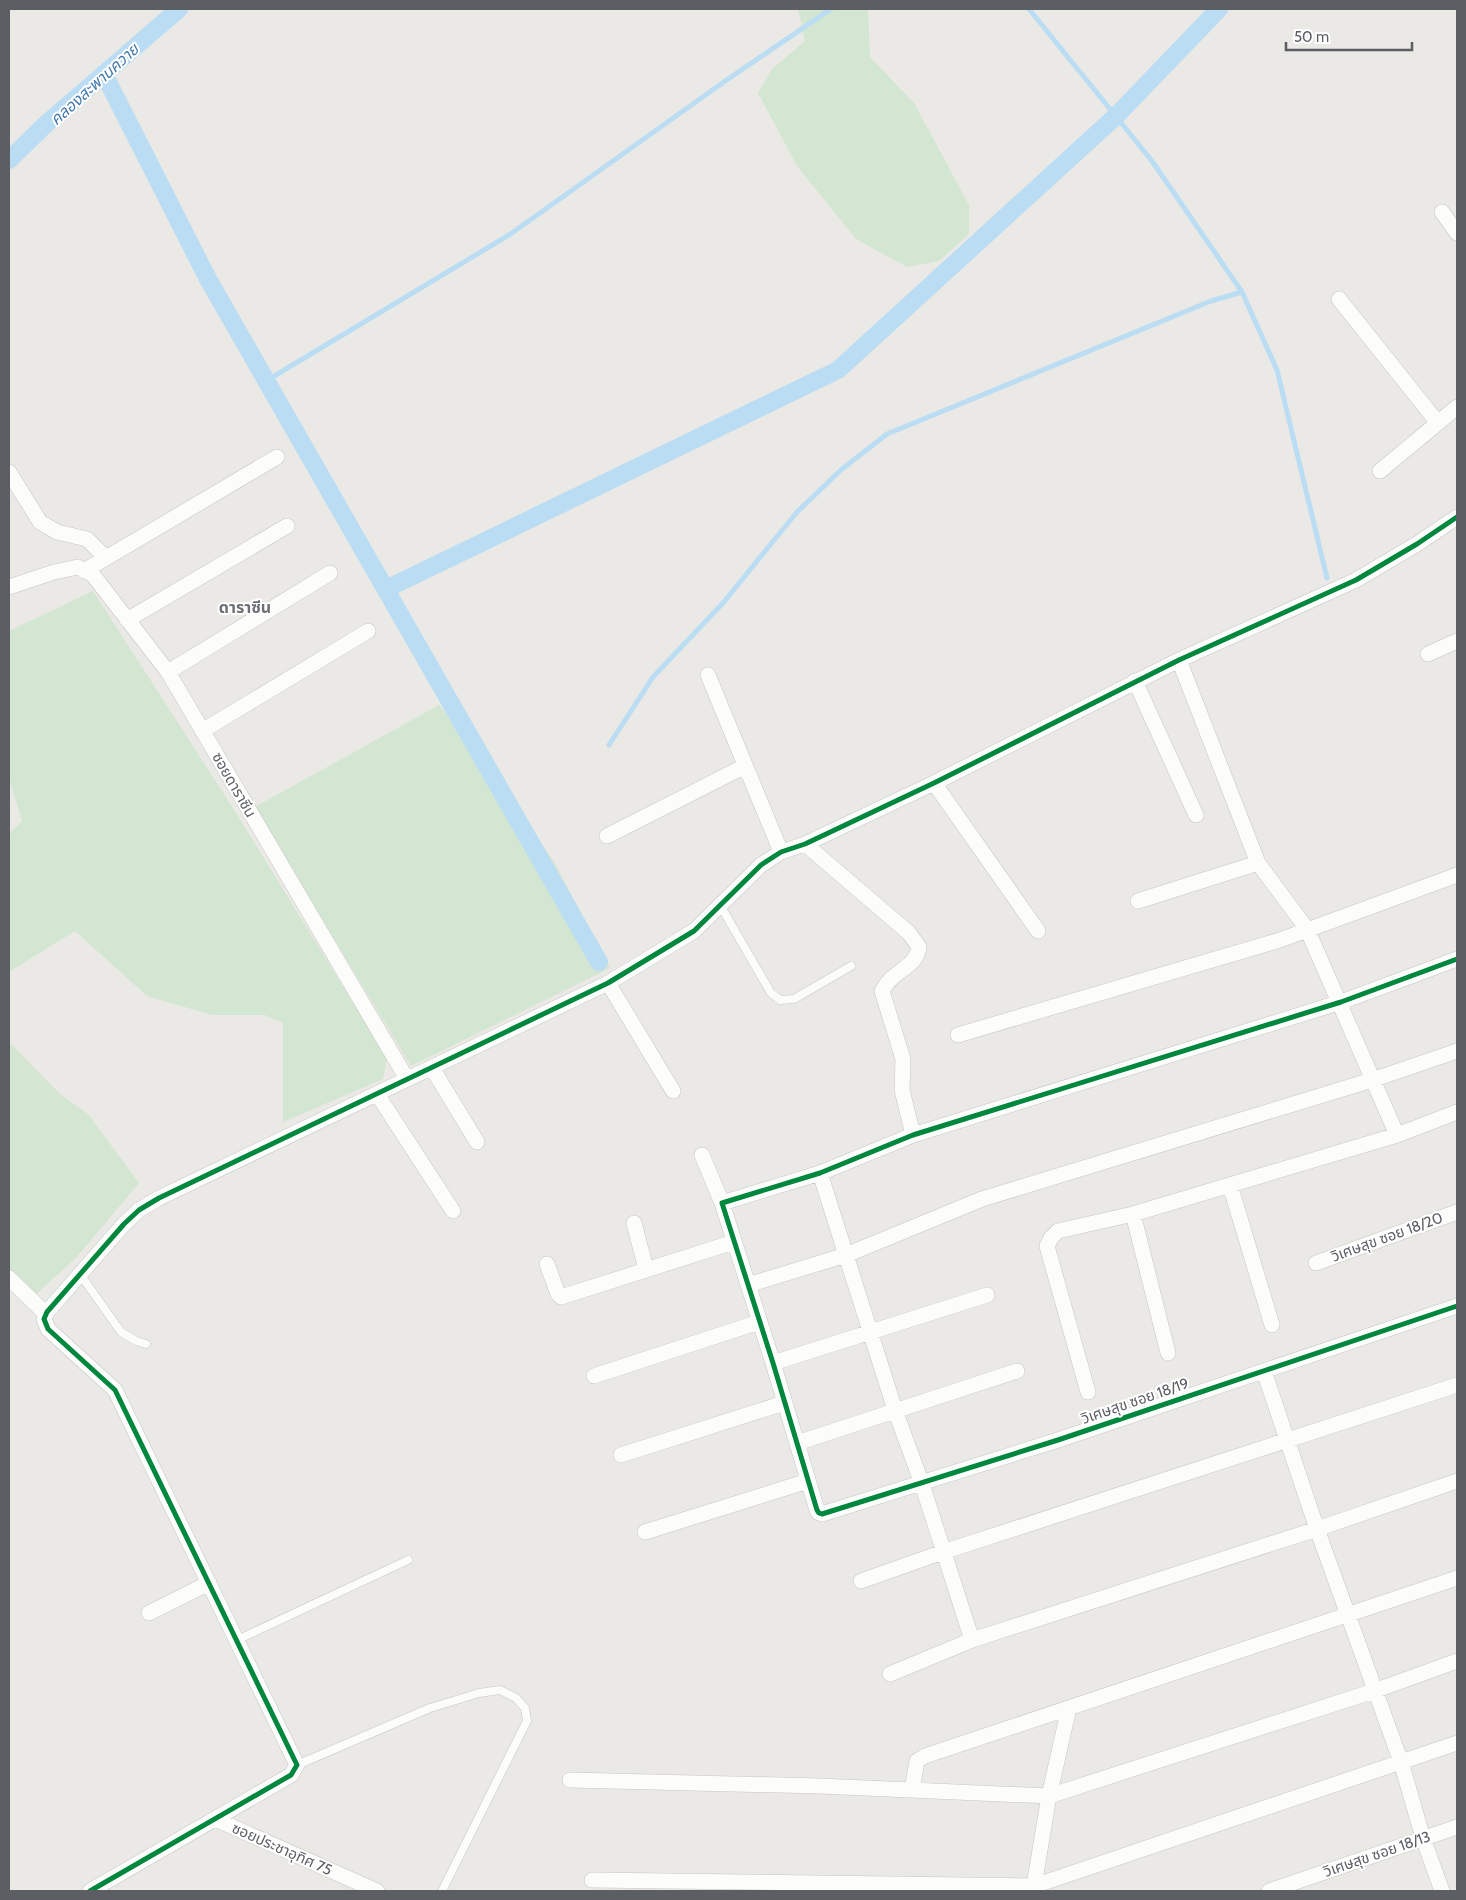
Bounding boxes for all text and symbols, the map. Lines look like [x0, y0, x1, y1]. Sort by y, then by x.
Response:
scale bar [1286, 20, 1412, 52]
text: 50 m [1294, 28, 1329, 46]
water label: คลองสะพานควาย [46, 39, 144, 129]
district label: ดาราซีน [219, 598, 271, 617]
street label: ซอยดาราซีน [208, 749, 260, 821]
street label: วิเศษสุข ซอย 18/20 [1328, 1208, 1445, 1266]
street label: วิเศษสุข ซอย 18/19 [1079, 1374, 1191, 1428]
street label: ซอยประชาอุทิศ 75 [229, 1819, 335, 1879]
street label: วิเศษสุข ซอย 18/13 [1321, 1827, 1433, 1881]

